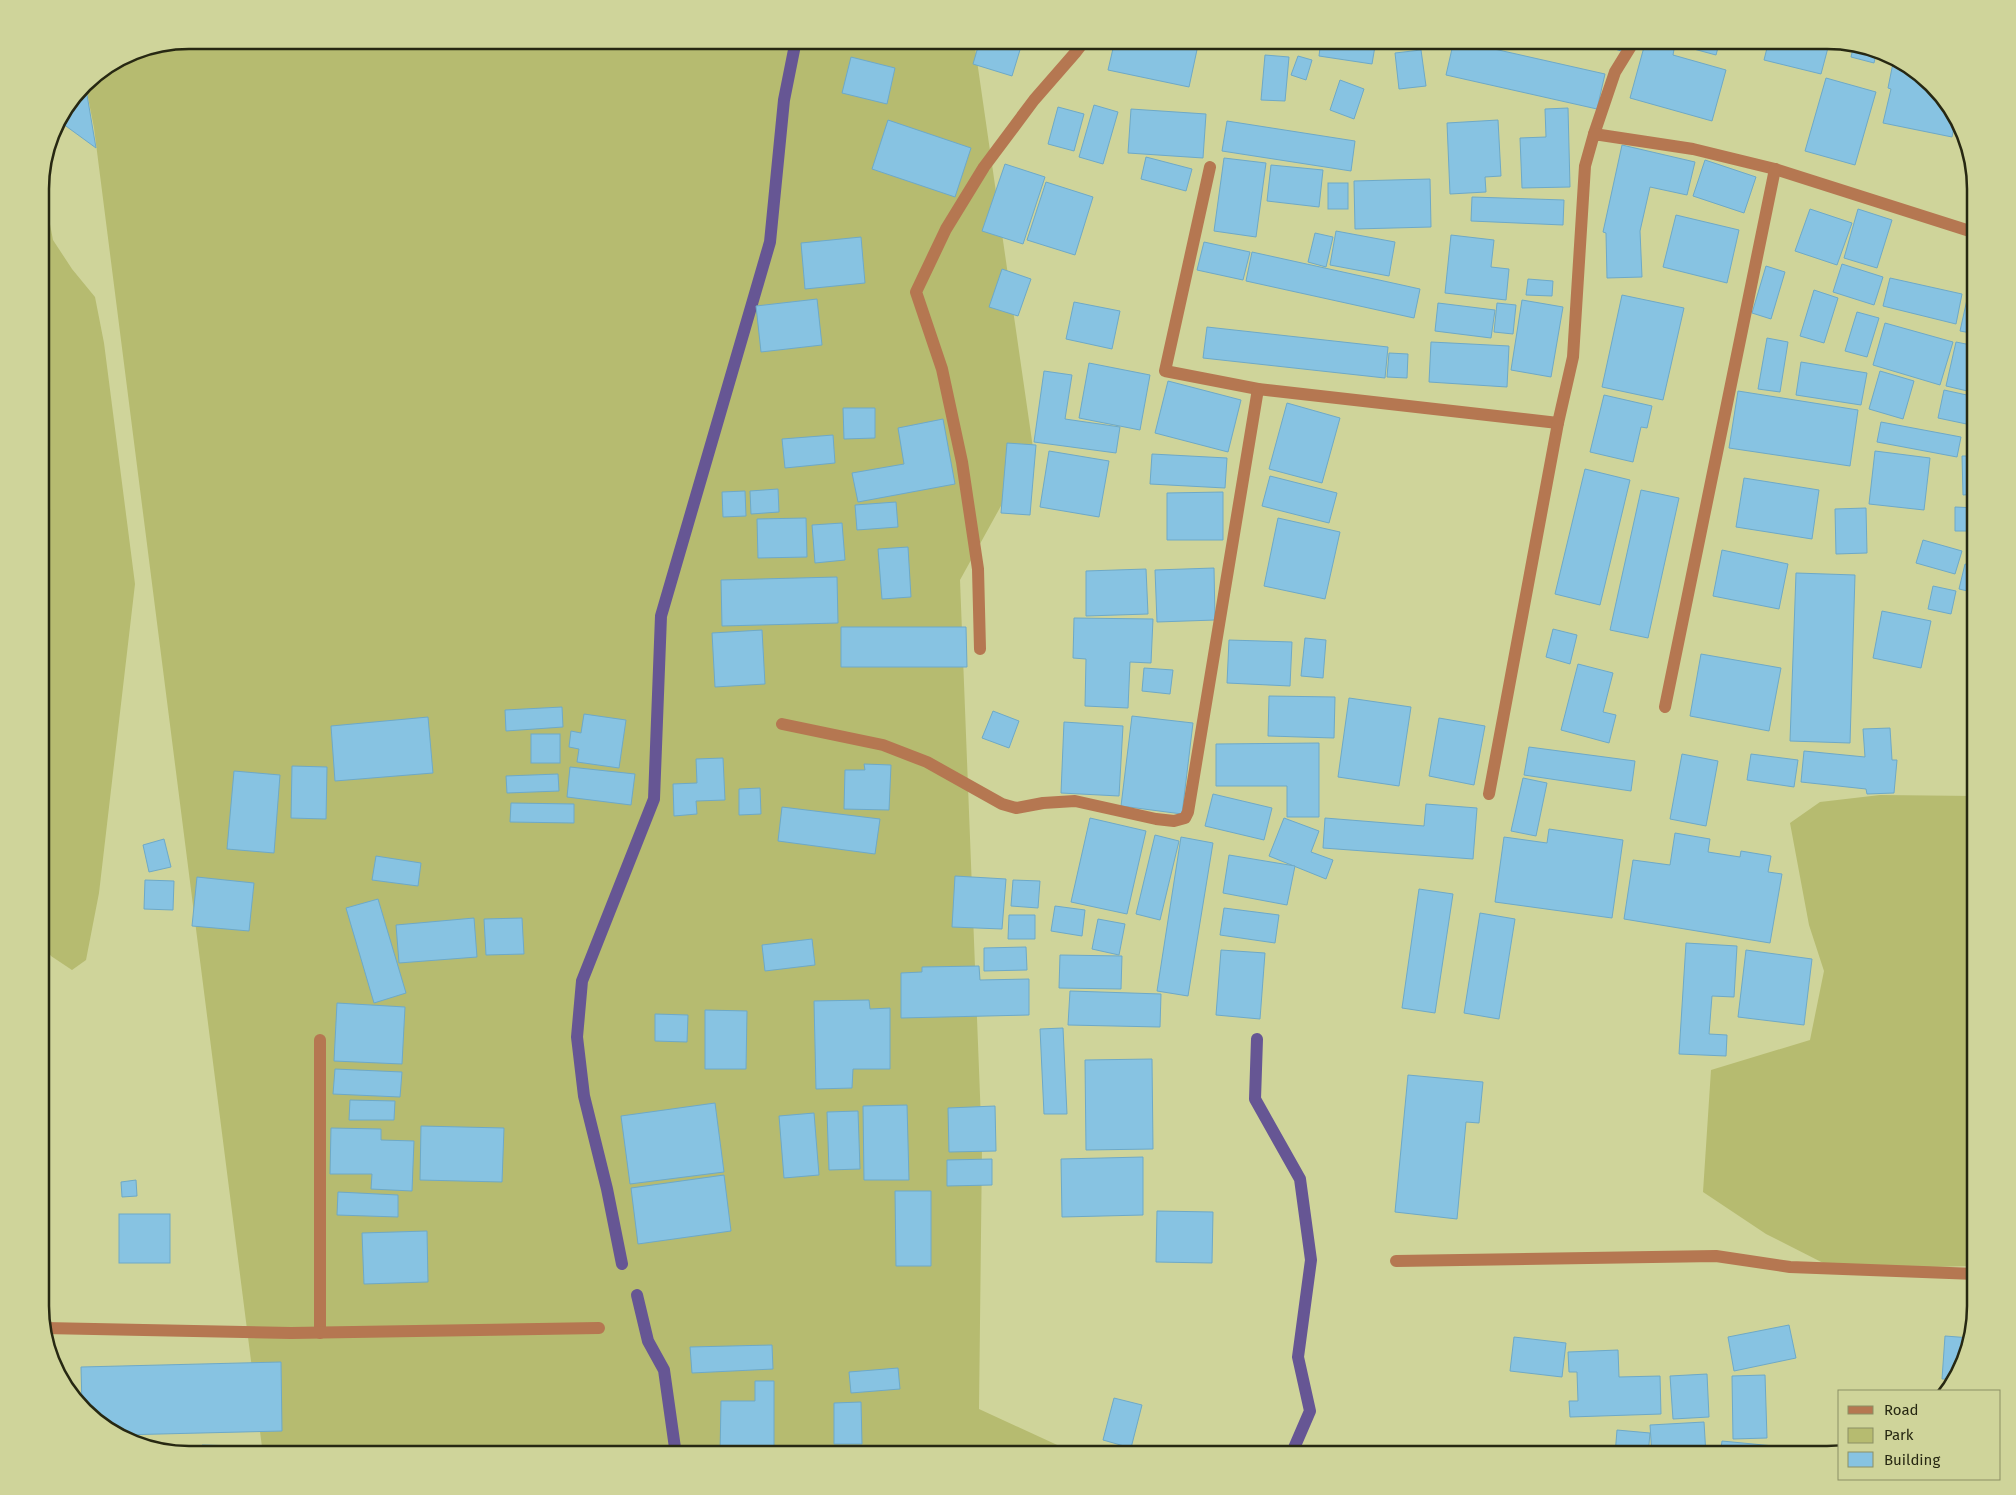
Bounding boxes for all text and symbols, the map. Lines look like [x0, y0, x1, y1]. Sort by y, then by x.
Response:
legend [1838, 1390, 2001, 1480]
text: Road [1884, 1401, 1919, 1419]
text: Park [1884, 1426, 1914, 1444]
text: Building [1884, 1451, 1940, 1469]

